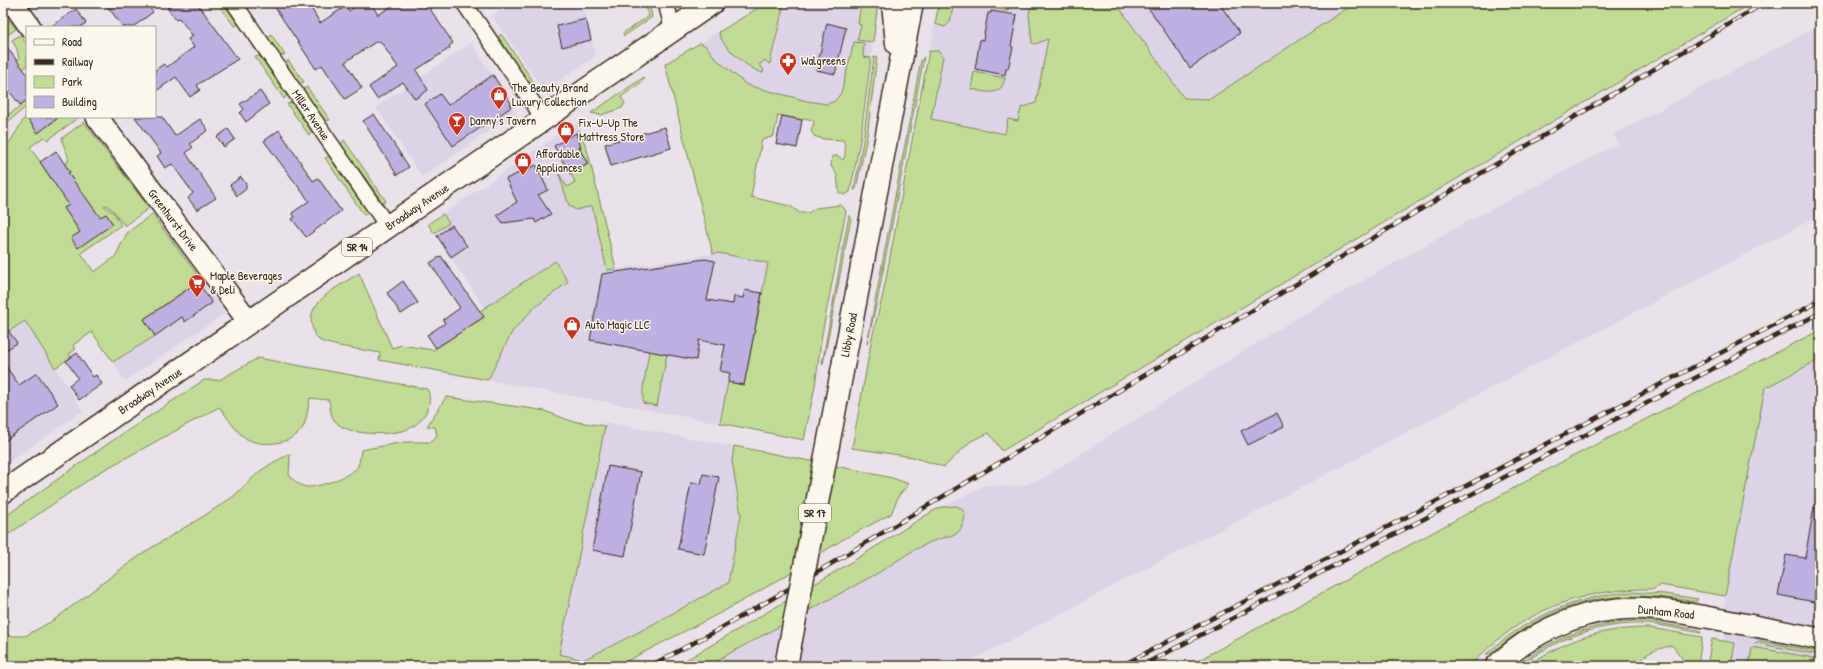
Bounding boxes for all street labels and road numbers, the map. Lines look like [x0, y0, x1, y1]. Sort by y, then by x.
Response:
street label: Miller Avenue [288, 86, 335, 144]
street label: Broadway Avenue [382, 179, 452, 234]
street label: Greenhurst Drive [144, 185, 203, 255]
road number: SR 14 [342, 238, 372, 256]
street label: Libby Road [836, 311, 861, 358]
street label: Broadway Avenue [115, 363, 185, 418]
road number: SR 17 [799, 504, 831, 522]
street label: Dunham Road [1637, 600, 1695, 623]

